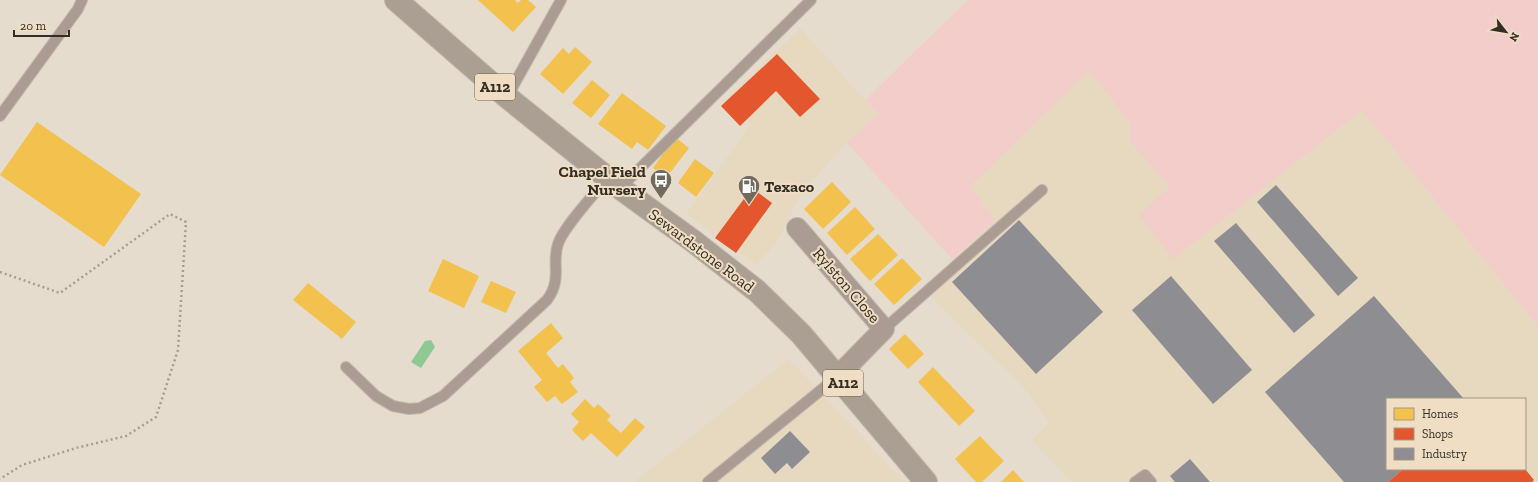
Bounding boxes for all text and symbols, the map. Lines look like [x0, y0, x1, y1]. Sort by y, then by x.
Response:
scale bar [14, 12, 69, 38]
north arrow [1486, 12, 1526, 52]
text: 20 m [20, 19, 47, 33]
text: N [1506, 30, 1522, 44]
road number: A112 [475, 74, 515, 100]
place label: Chapel Field Nursery [559, 162, 647, 199]
bus stop icon: Chapel Field Nursery [648, 167, 674, 200]
fuel station icon: Texaco [736, 173, 762, 206]
place label: Texaco [764, 177, 815, 196]
street label: Sewardstone Road [645, 205, 758, 296]
street label: Rylston Close [809, 244, 884, 327]
road number: A112 [823, 370, 863, 396]
legend [1386, 398, 1526, 470]
text: Homes [1422, 407, 1458, 421]
text: Shops [1422, 427, 1453, 441]
text: Industry [1422, 447, 1468, 461]

